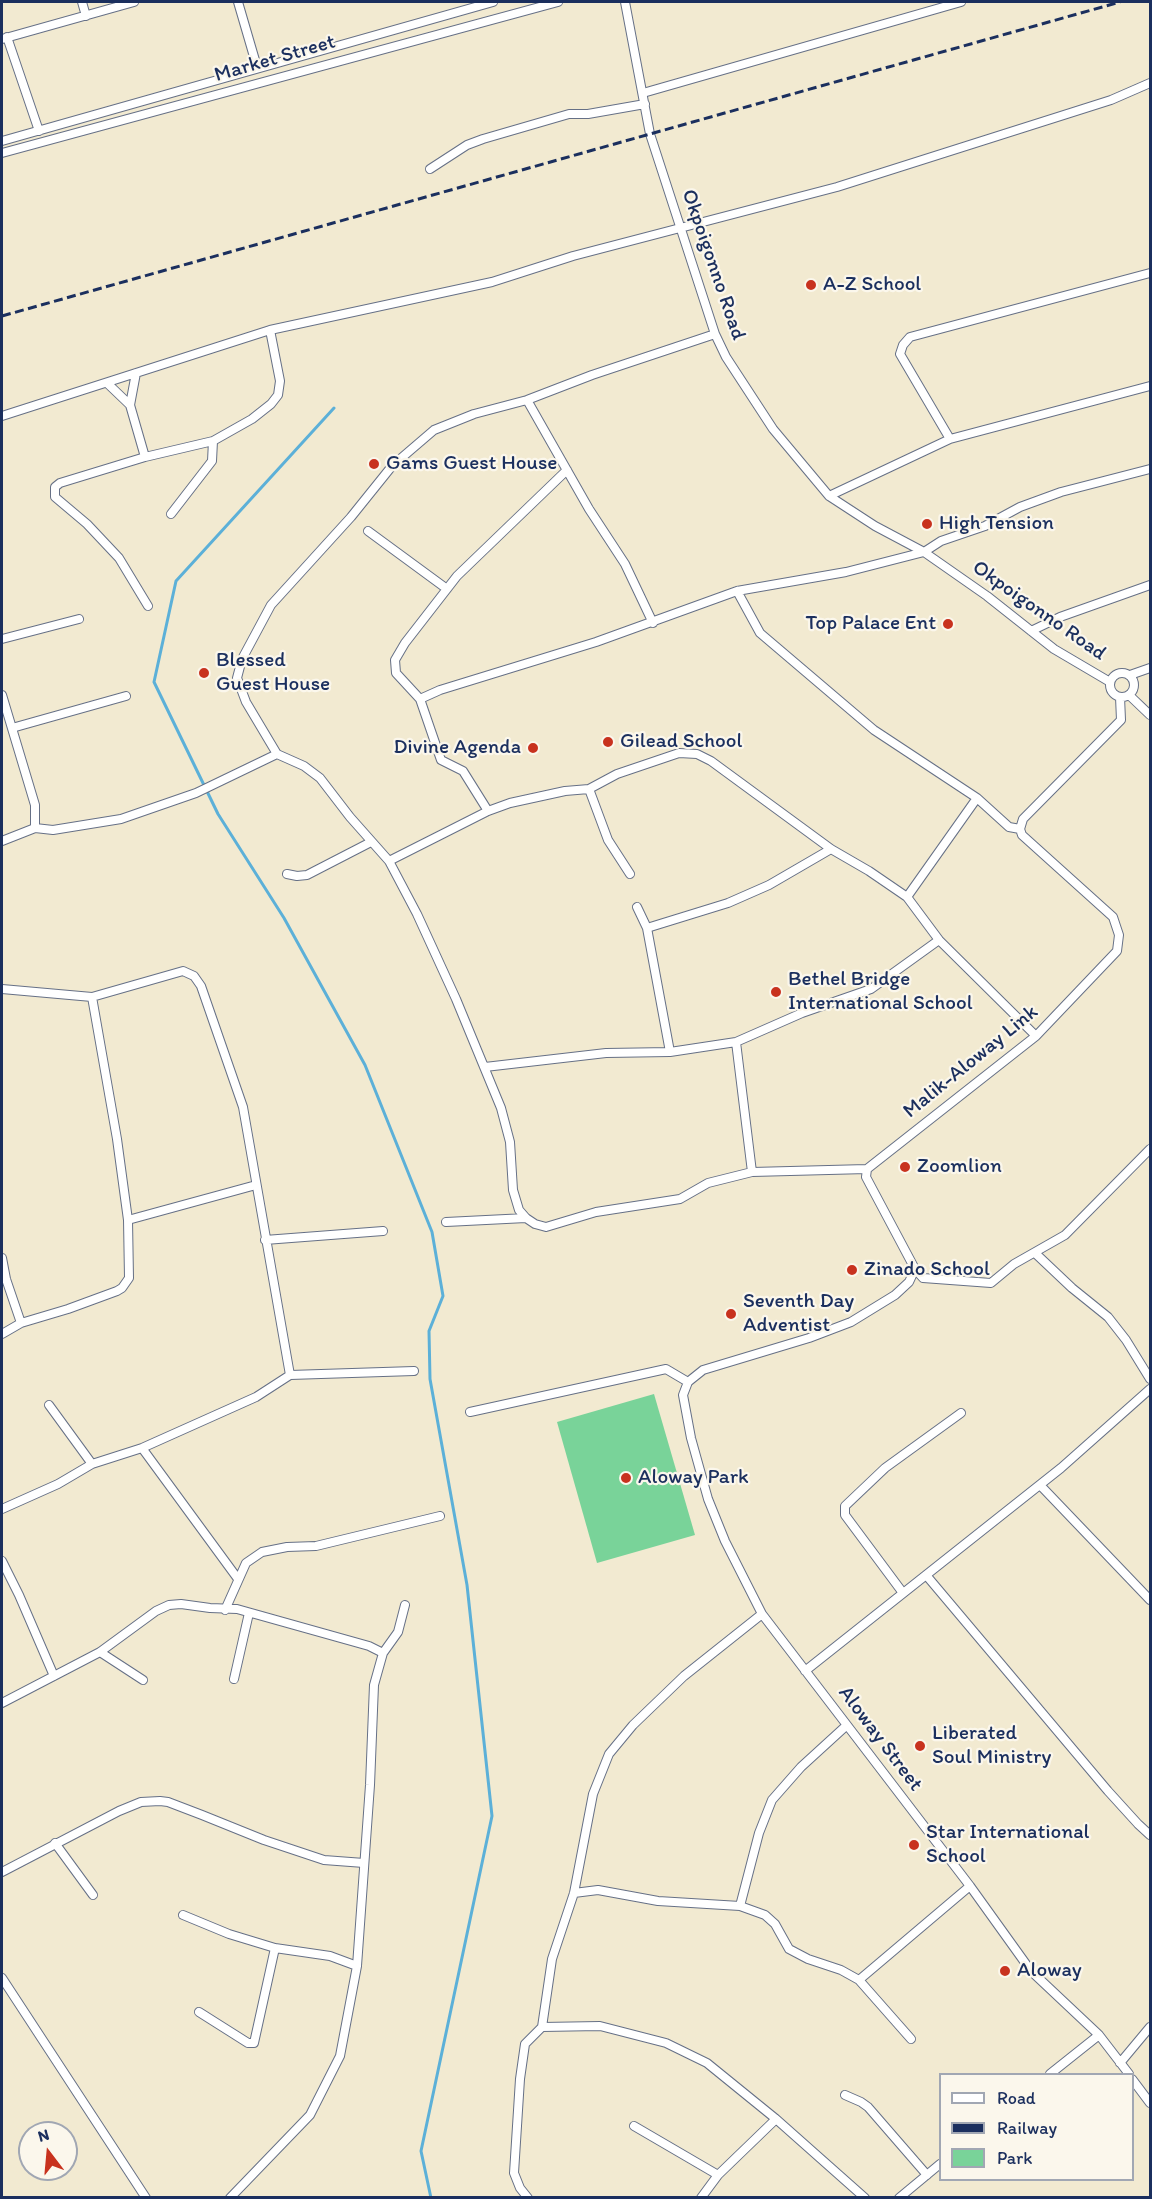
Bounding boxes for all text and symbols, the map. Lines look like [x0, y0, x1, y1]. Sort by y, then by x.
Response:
street label: Market Street [212, 30, 338, 88]
street label: Okpoigonno Road [675, 186, 751, 344]
place label: A-Z School [823, 272, 921, 298]
marker: A-Z School [804, 278, 818, 292]
place label: Gams Guest House [386, 451, 557, 477]
marker: Gams Guest House [367, 457, 381, 471]
place label: High Tension [939, 511, 1054, 537]
marker: High Tension [920, 517, 934, 531]
street label: Okpoigonno Road [967, 555, 1111, 667]
place label: Top Palace Ent [806, 611, 936, 637]
marker: Top Palace Ent [941, 617, 955, 631]
place label: Blessed Guest House [216, 648, 330, 698]
marker: Blessed Guest House [197, 666, 211, 680]
place label: Gilead School [620, 729, 742, 755]
place label: Divine Agenda [393, 735, 521, 761]
marker: Gilead School [601, 735, 615, 749]
marker: Divine Agenda [526, 741, 540, 755]
place label: Bethel Bridge International School [788, 967, 973, 1017]
marker: Bethel Bridge International School [769, 985, 783, 999]
street label: Malik-Aloway Link [898, 1000, 1044, 1124]
place label: Zoomlion [917, 1154, 1002, 1180]
marker: Zoomlion [898, 1160, 912, 1174]
place label: Zinado School [864, 1257, 990, 1283]
marker: Zinado School [845, 1263, 859, 1277]
place label: Seventh Day Adventist [743, 1289, 854, 1339]
marker: Seventh Day Adventist [724, 1307, 738, 1321]
place label: Aloway Park [638, 1465, 749, 1491]
marker: Aloway Park [619, 1471, 633, 1485]
street label: Aloway Street [832, 1682, 928, 1796]
place label: Liberated Soul Ministry [932, 1721, 1051, 1771]
marker: Liberated Soul Ministry [913, 1739, 927, 1753]
place label: Star International School [926, 1820, 1090, 1870]
marker: Star International School [907, 1838, 921, 1852]
place label: Aloway [1017, 1958, 1082, 1984]
marker: Aloway [998, 1964, 1012, 1978]
legend [939, 2073, 1134, 2181]
text: Road [997, 2087, 1036, 2109]
text: Railway [997, 2117, 1057, 2139]
north arrow [18, 2121, 78, 2181]
text: N [36, 2125, 51, 2146]
text: Park [997, 2147, 1032, 2169]

